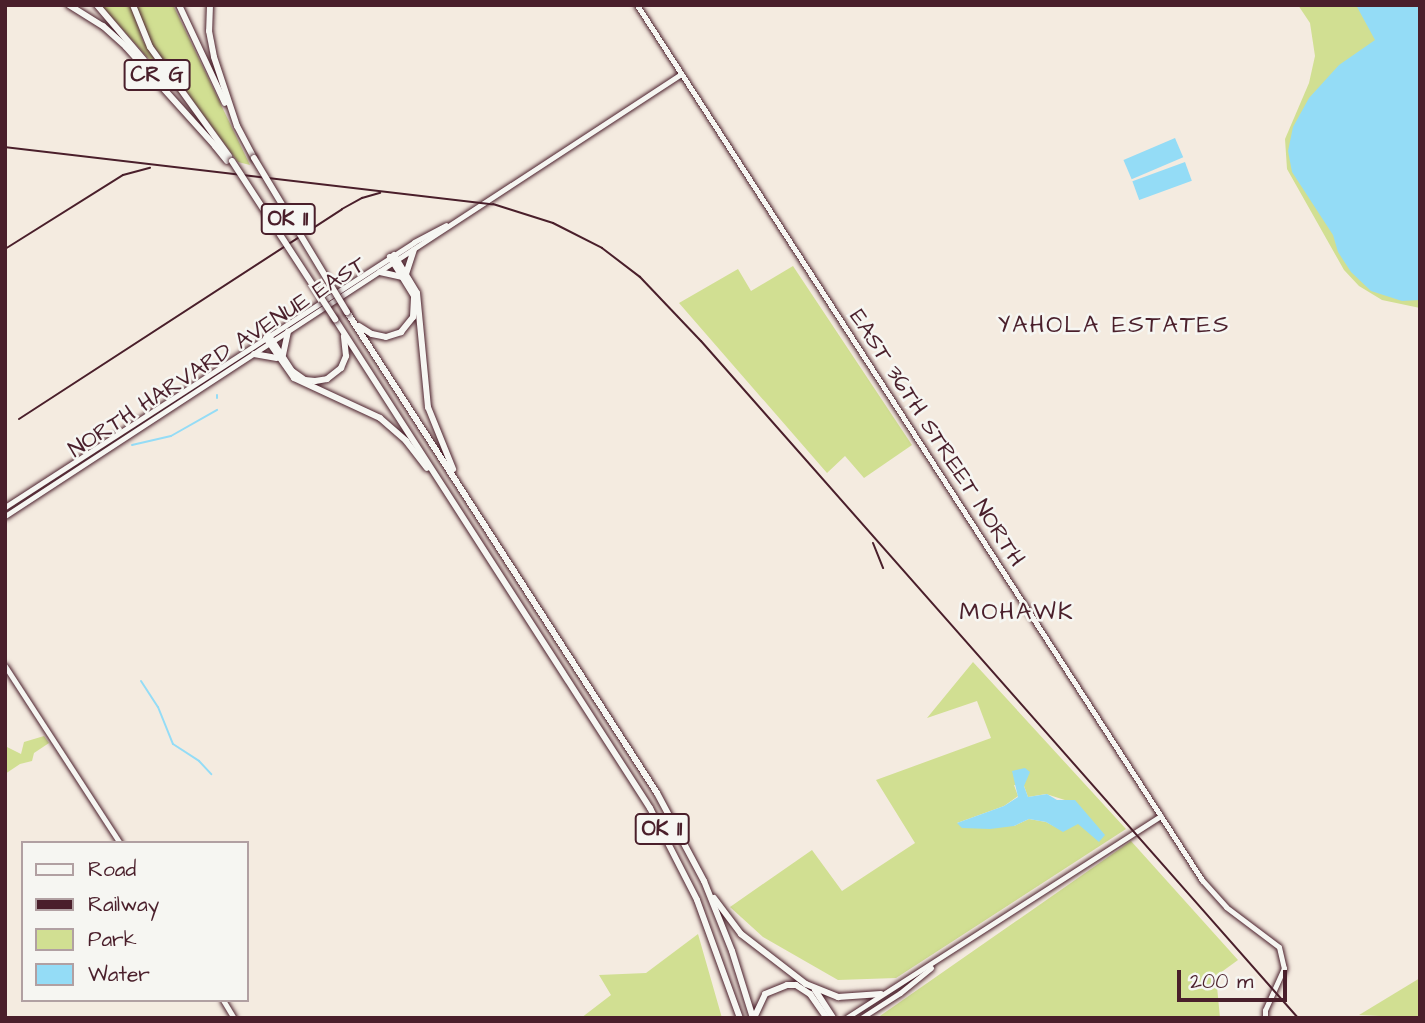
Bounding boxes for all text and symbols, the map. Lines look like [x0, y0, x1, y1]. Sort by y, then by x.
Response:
road number: CR G [122, 57, 192, 92]
road number: OK 11 [260, 202, 316, 236]
street label: NORTH HARVARD AVENUE EAST [63, 250, 371, 464]
street label: EAST 36TH STREET NORTH [843, 304, 1031, 572]
district label: YAHOLA ESTATES [999, 312, 1229, 340]
district label: MOHAWK [960, 599, 1074, 627]
road number: OK 11 [634, 812, 690, 846]
legend [21, 841, 248, 1002]
text: Road [88, 855, 136, 884]
text: Railway [88, 890, 159, 919]
text: Park [88, 925, 137, 954]
scale bar [1180, 956, 1290, 1000]
text: Water [88, 960, 150, 989]
text: 200 m [1190, 967, 1253, 996]

